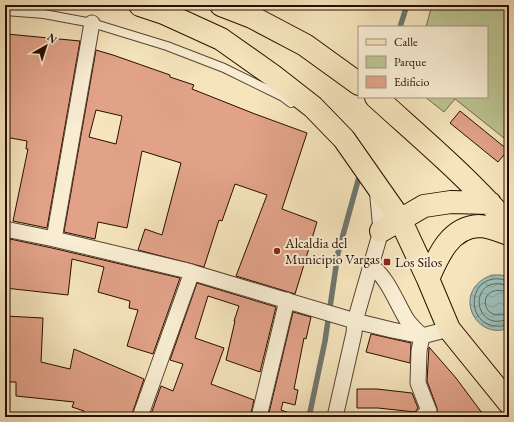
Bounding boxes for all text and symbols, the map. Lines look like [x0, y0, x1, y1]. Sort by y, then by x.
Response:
north arrow [26, 26, 66, 66]
legend [358, 26, 488, 98]
text: N [44, 30, 60, 47]
text: Calle [394, 34, 418, 50]
text: Parque [394, 54, 426, 70]
text: Edificio [394, 74, 430, 90]
place label: Alcaldia del Municipio Vargas [284, 234, 380, 268]
marker: Alcaldia del Municipio Vargas [272, 246, 282, 256]
place label: Los Silos [395, 253, 443, 271]
marker: Los Silos [382, 257, 392, 267]

